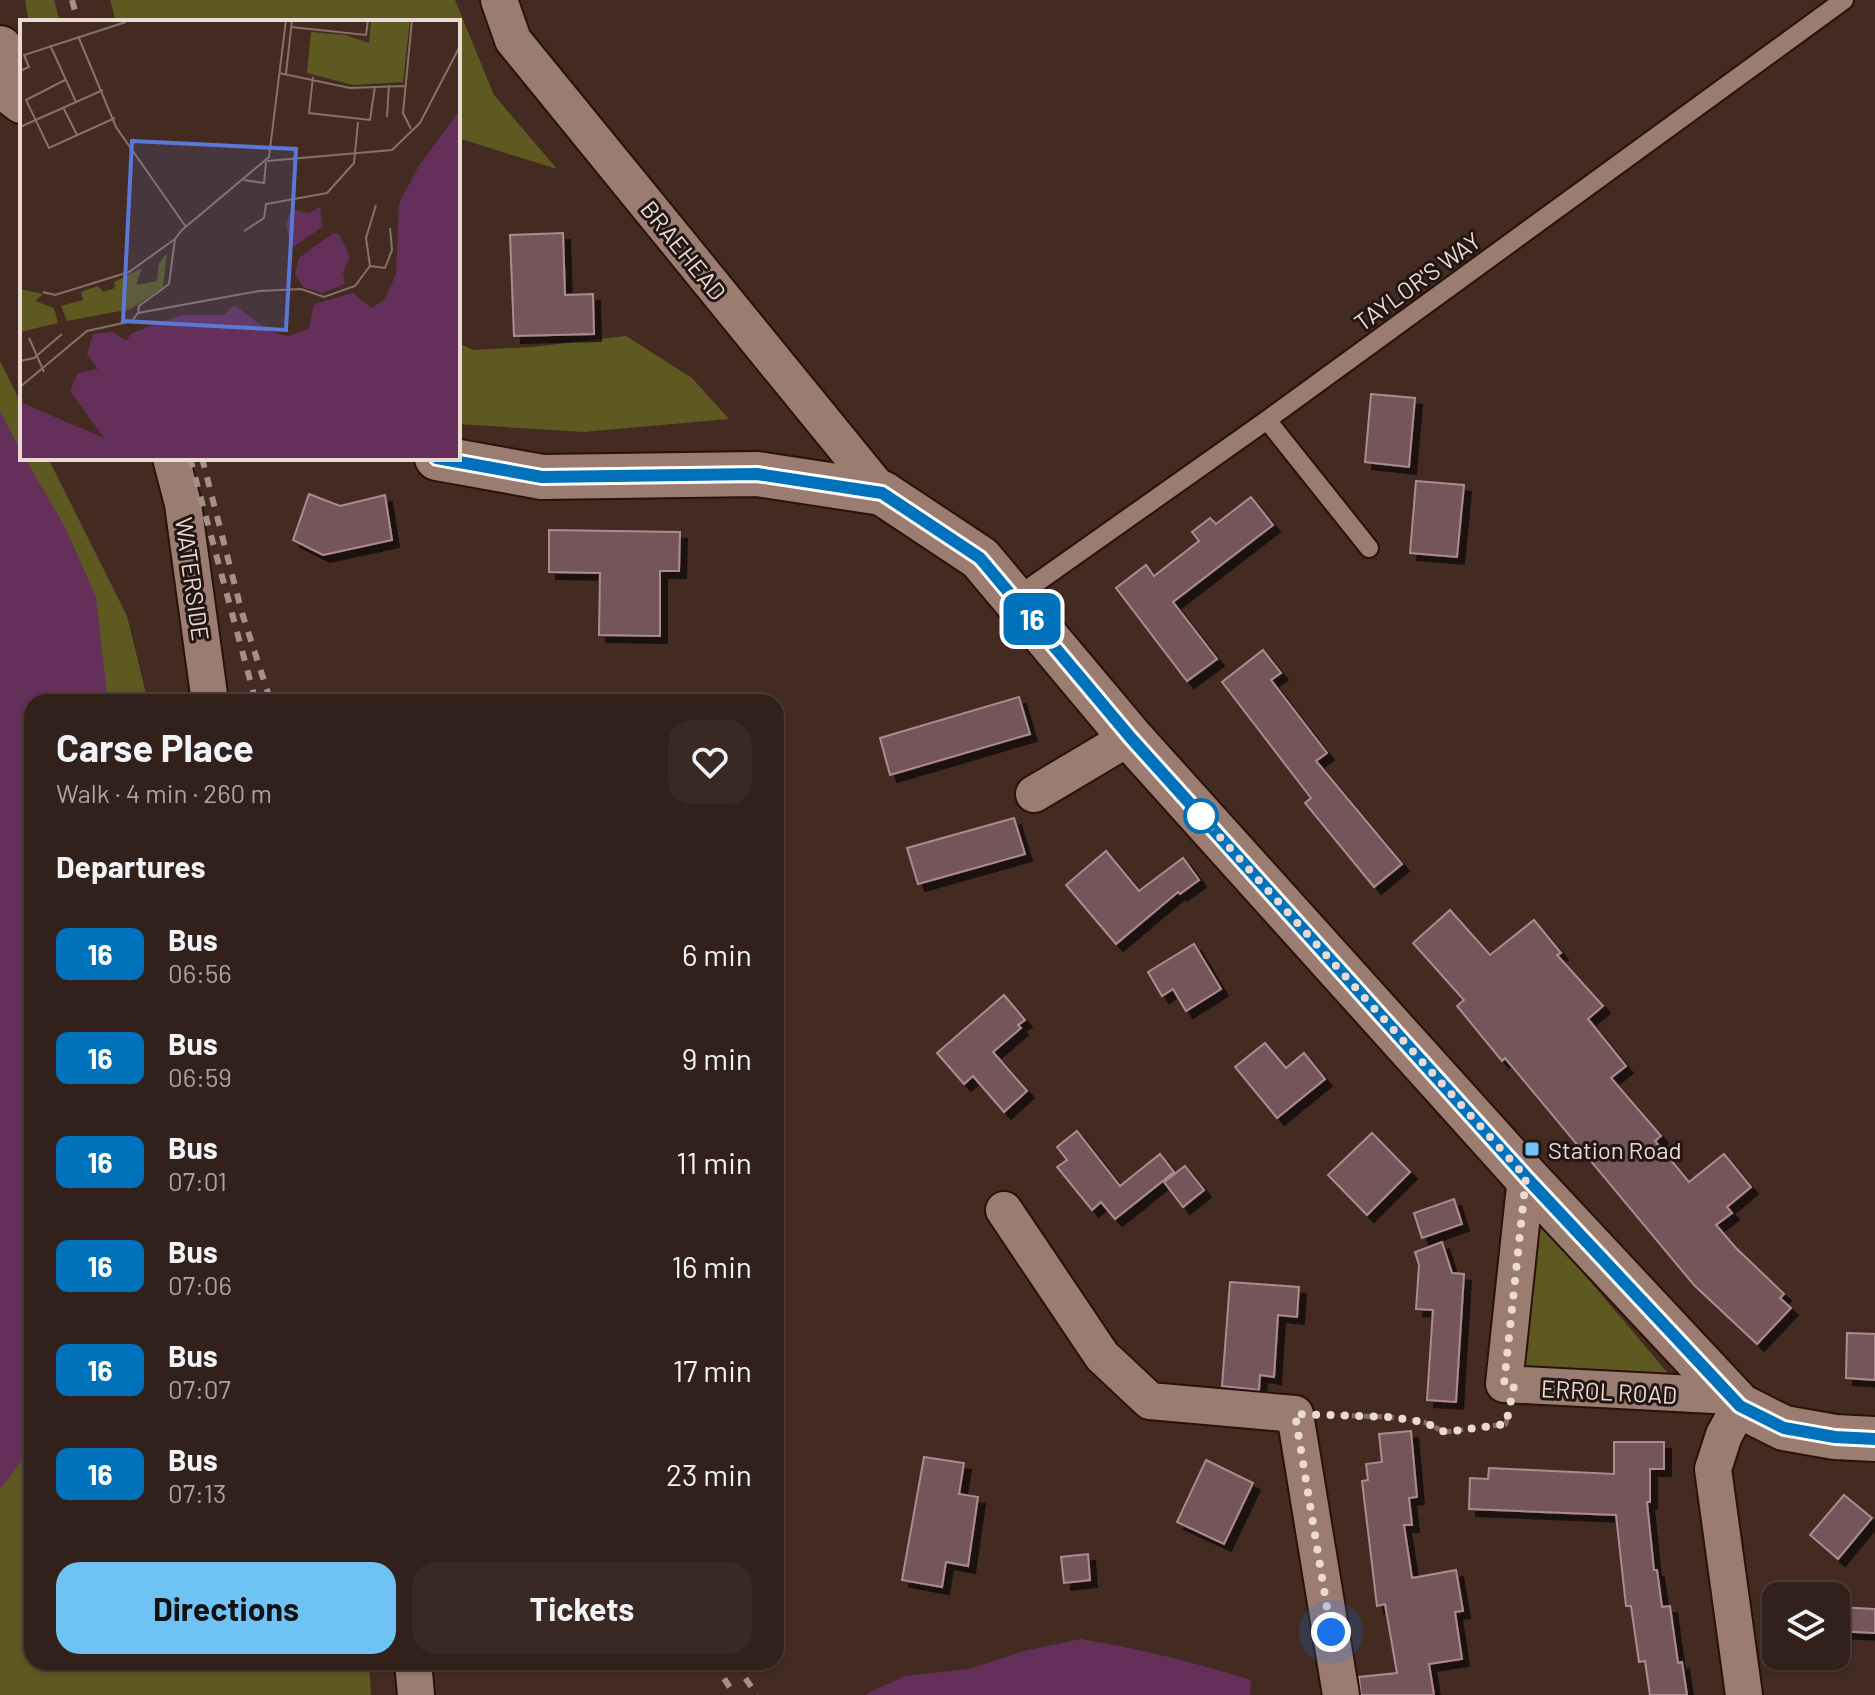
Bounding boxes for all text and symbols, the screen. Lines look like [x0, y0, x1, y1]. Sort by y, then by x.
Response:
inset map [20, 20, 460, 460]
street label: BRAEHEAD [635, 195, 733, 305]
street label: TAYLOR'S WAY [1348, 225, 1486, 337]
street label: WATERSIDE [170, 515, 216, 643]
line badge: 16 [996, 593, 1068, 645]
text: 16 [1020, 602, 1044, 636]
button: heart [668, 720, 752, 804]
text: Carse Place [56, 724, 254, 770]
text: Walk · 4 min · 260 m [56, 777, 272, 808]
unlabelled marker [1184, 799, 1218, 833]
text: Departures [56, 848, 206, 884]
text: Bus [168, 921, 218, 957]
text: 6 min [682, 936, 752, 972]
text: 16 [88, 937, 112, 971]
text: 06:56 [168, 957, 232, 988]
text: Bus [168, 1025, 218, 1061]
text: 9 min [682, 1040, 752, 1076]
text: 16 [88, 1041, 112, 1075]
text: 06:59 [168, 1061, 232, 1092]
text: Bus [168, 1129, 218, 1165]
place label: Station Road [1548, 1135, 1682, 1164]
marker: Station Road [1523, 1140, 1541, 1158]
text: 11 min [676, 1144, 752, 1180]
text: 16 [88, 1145, 112, 1179]
text: 07:01 [168, 1165, 227, 1196]
text: Bus [168, 1233, 218, 1269]
text: 16 min [671, 1248, 752, 1284]
text: 16 [88, 1249, 112, 1283]
text: 07:06 [168, 1269, 232, 1300]
text: Bus [168, 1337, 218, 1373]
text: 17 min [673, 1352, 752, 1388]
text: 16 [88, 1353, 112, 1387]
text: 07:07 [168, 1373, 231, 1404]
street label: ERROL ROAD [1540, 1373, 1678, 1409]
text: Bus [168, 1441, 218, 1477]
text: 23 min [666, 1456, 752, 1492]
text: 16 [88, 1457, 112, 1491]
text: 07:13 [168, 1477, 226, 1508]
button: Directions [56, 1562, 396, 1654]
button: Tickets [412, 1562, 752, 1654]
map controls [1762, 1582, 1850, 1670]
button: layers [1762, 1582, 1850, 1670]
your location [1311, 1612, 1351, 1652]

